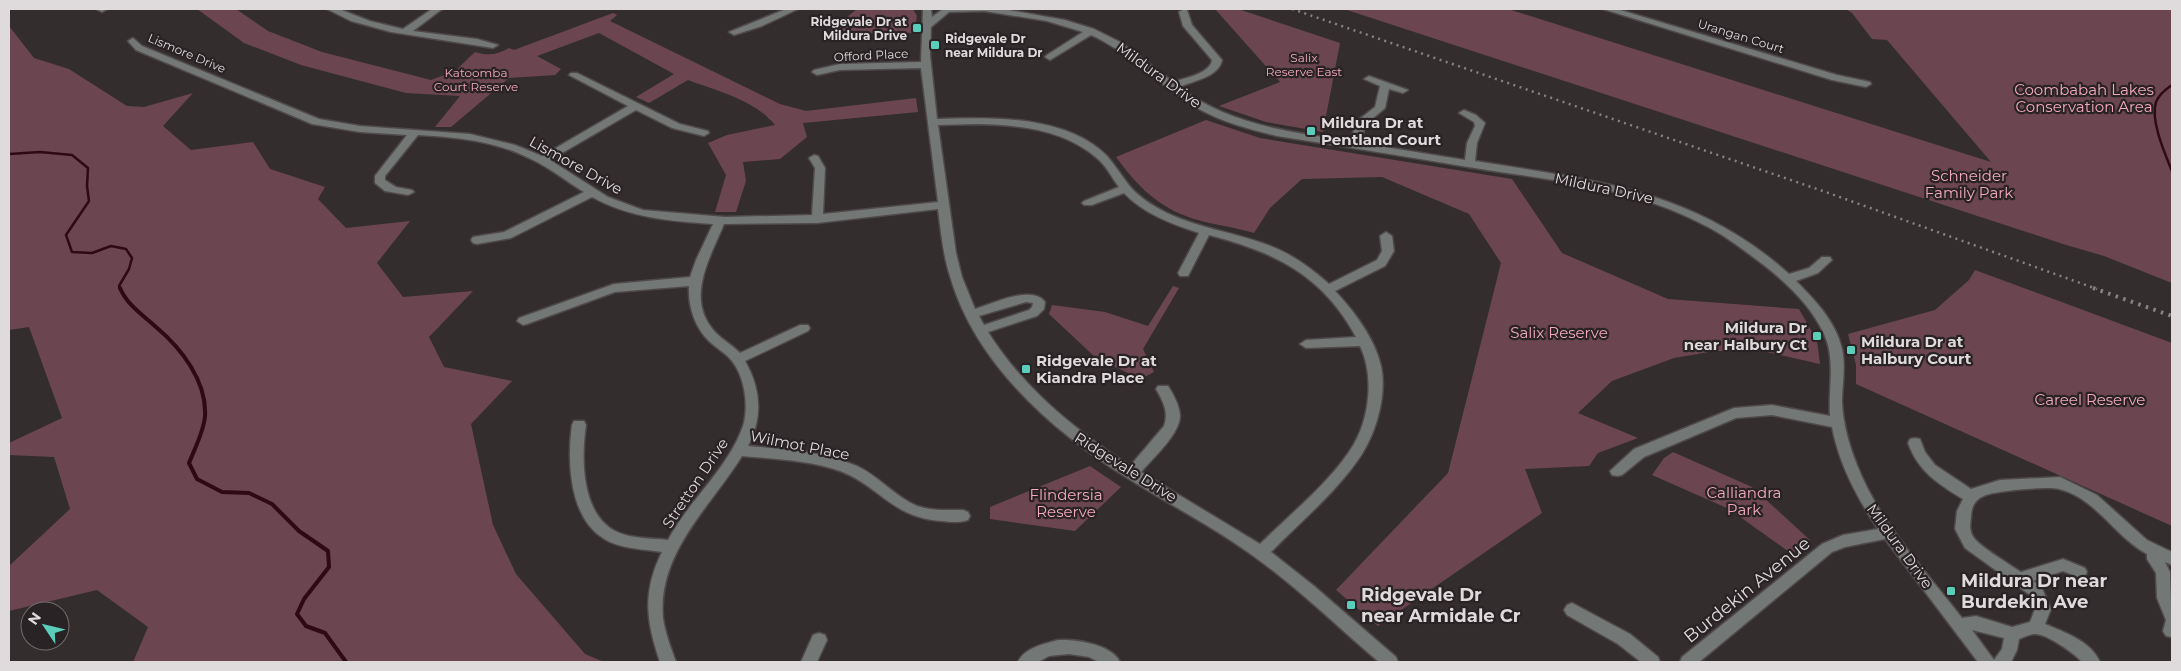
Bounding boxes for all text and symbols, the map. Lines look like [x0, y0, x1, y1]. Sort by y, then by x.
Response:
place label: Ridgevale Dr at Mildura Drive [810, 14, 908, 43]
street label: Urangan Court [1696, 16, 1786, 56]
marker: Ridgevale Dr at Mildura Drive [911, 22, 923, 34]
street label: Lismore Drive [146, 30, 228, 76]
place label: Ridgevale Dr near Mildura Dr [945, 31, 1043, 60]
street label: Mildura Drive [1113, 38, 1205, 112]
marker: Ridgevale Dr near Mildura Dr [929, 39, 941, 51]
street label: Offord Place [833, 46, 909, 64]
park label: Salix Reserve East [1266, 50, 1342, 79]
park label: Katoomba Court Reserve [434, 65, 518, 94]
park label: Coombabah Lakes Conservation Area [2014, 80, 2154, 116]
place label: Mildura Dr at Pentland Court [1321, 113, 1441, 149]
marker: Mildura Dr at Pentland Court [1305, 125, 1317, 137]
street label: Lismore Drive [526, 132, 626, 198]
park label: Schneider Family Park [1925, 166, 2013, 202]
street label: Mildura Drive [1553, 168, 1655, 208]
place label: Mildura Dr near Halbury Ct [1684, 318, 1808, 354]
park label: Salix Reserve [1510, 323, 1608, 342]
marker: Mildura Dr near Halbury Ct [1811, 330, 1823, 342]
place label: Mildura Dr at Halbury Court [1861, 332, 1972, 368]
marker: Mildura Dr at Halbury Court [1845, 344, 1857, 356]
place label: Ridgevale Dr at Kiandra Place [1036, 351, 1157, 387]
marker: Ridgevale Dr at Kiandra Place [1020, 363, 1032, 375]
park label: Careel Reserve [2035, 390, 2145, 409]
street label: Wilmot Place [749, 426, 851, 464]
street label: Ridgevale Drive [1071, 428, 1181, 506]
street label: Stretton Drive [658, 434, 732, 532]
park label: Calliandra Park [1707, 483, 1781, 519]
park label: Flindersia Reserve [1029, 485, 1103, 521]
street label: Mildura Drive [1863, 500, 1937, 592]
street label: Burdekin Avenue [1679, 532, 1815, 648]
place label: Mildura Dr near Burdekin Ave [1961, 570, 2108, 613]
place label: Ridgevale Dr near Armidale Cr [1361, 584, 1521, 627]
marker: Mildura Dr near Burdekin Ave [1945, 585, 1957, 597]
marker: Ridgevale Dr near Armidale Cr [1345, 599, 1357, 611]
north arrow [20, 601, 70, 651]
text: N [24, 609, 45, 628]

